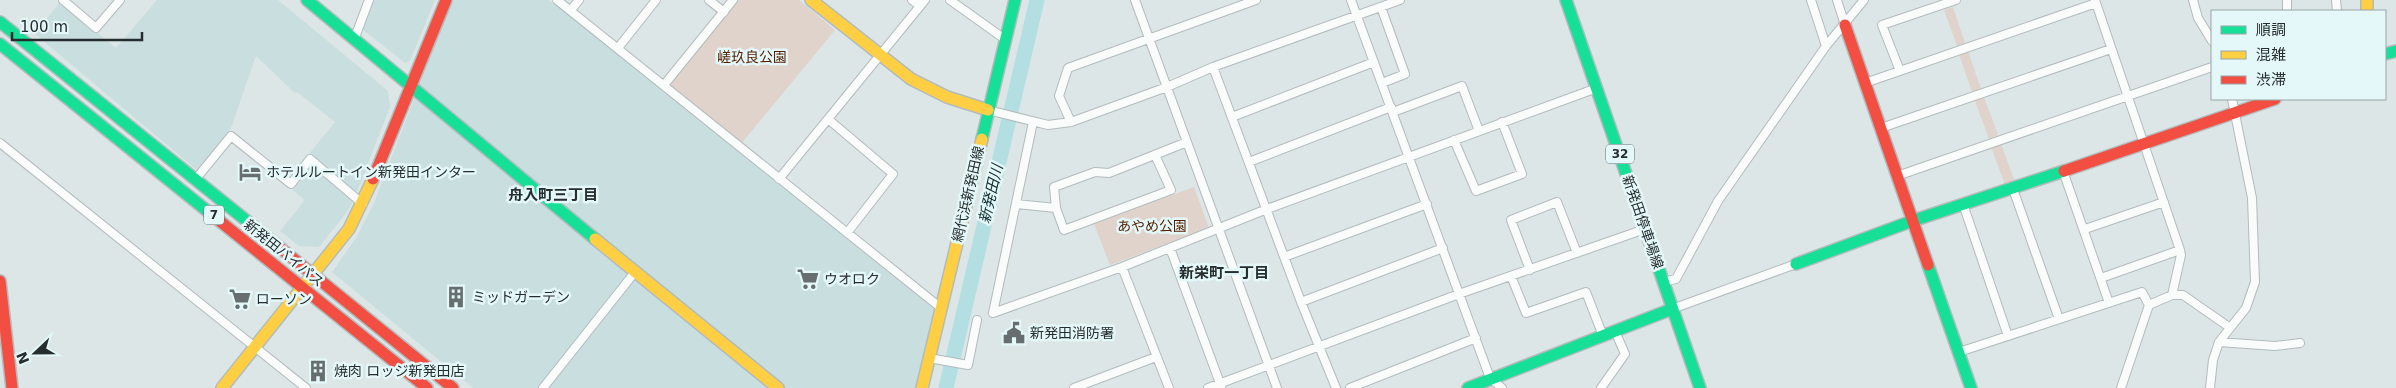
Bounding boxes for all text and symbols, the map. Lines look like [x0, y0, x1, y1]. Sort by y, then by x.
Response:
scale bar [12, 10, 142, 42]
legend [2211, 10, 2386, 100]
text: 100 m [20, 18, 68, 36]
text: 順調 [2256, 21, 2286, 39]
text: 混雑 [2256, 46, 2286, 64]
park label: 嵯玖良公園 [717, 49, 787, 65]
text: 渋滞 [2256, 71, 2286, 89]
street label: 網代浜新発田線 [949, 144, 987, 244]
road number: 32 [1606, 144, 1634, 164]
hotel icon: ホテルルートイン新発田インター [237, 159, 263, 185]
water label: 新発田川 [975, 161, 1007, 225]
place label: ホテルルートイン新発田インター [266, 164, 476, 180]
street label: 新発田停車場線 [1619, 173, 1667, 271]
district label: 舟入町三丁目 [508, 186, 598, 204]
road number: 7 [204, 206, 224, 224]
street label: 新発田バイパス [241, 216, 327, 290]
park label: あやめ公園 [1117, 218, 1187, 234]
district label: 新栄町一丁目 [1179, 264, 1269, 282]
supermarket icon: ウオロク [795, 266, 821, 292]
place label: ウオロク [824, 271, 880, 287]
building icon: ミッドガーデン [443, 284, 469, 310]
supermarket icon: ローソン [227, 286, 253, 312]
place label: ミッドガーデン [472, 289, 570, 305]
place label: ローソン [256, 291, 312, 307]
public building icon: 新発田消防署 [1001, 320, 1027, 346]
place label: 新発田消防署 [1030, 325, 1114, 341]
north arrow [10, 328, 60, 378]
text: N [13, 349, 33, 366]
building icon: 焼肉 ロッジ新発田店 [305, 358, 331, 384]
place label: 焼肉 ロッジ新発田店 [334, 363, 464, 379]

